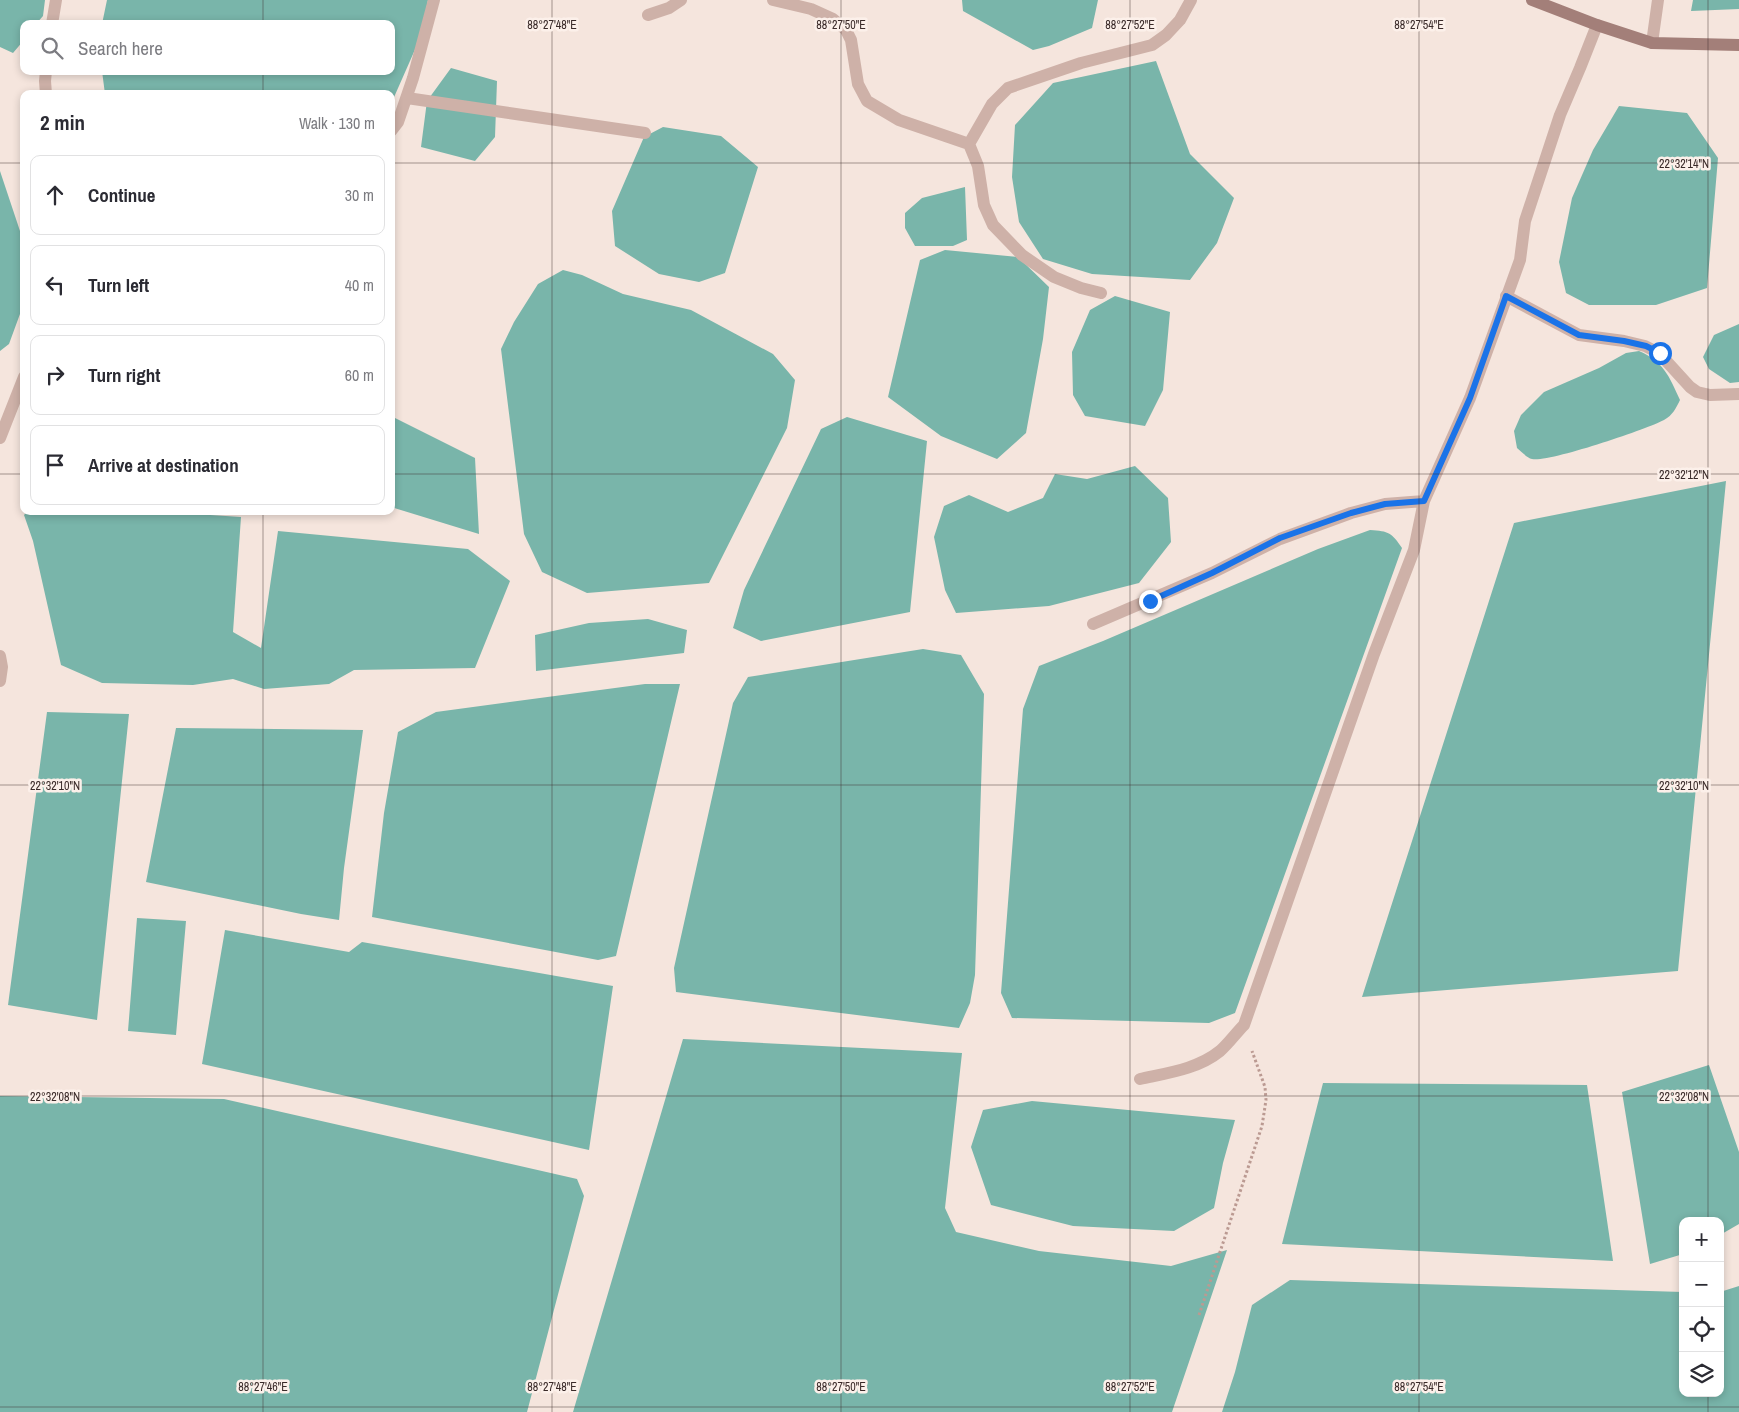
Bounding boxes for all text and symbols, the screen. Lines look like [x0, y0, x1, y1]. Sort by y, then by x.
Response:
text: 88°27'48"E [527, 17, 577, 33]
text: 88°27'50"E [816, 17, 866, 33]
text: 88°27'52"E [1105, 17, 1155, 33]
text: 88°27'54"E [1394, 17, 1444, 33]
search box [20, 20, 395, 75]
icon: search [38, 34, 66, 62]
text: Search here [78, 35, 163, 61]
text: 2 min [40, 108, 85, 137]
text: Walk · 130 m [299, 112, 375, 134]
text: 22°32'14"N [1659, 156, 1709, 172]
icon: ahead [41, 181, 69, 209]
text: Continue [88, 182, 156, 208]
text: 30 m [345, 184, 374, 206]
icon: left [41, 271, 69, 299]
text: Turn left [88, 272, 149, 298]
text: 40 m [345, 274, 374, 296]
route start [1649, 342, 1672, 365]
icon: right [41, 361, 69, 389]
text: Turn right [88, 362, 160, 388]
text: 60 m [345, 364, 374, 386]
icon: arrive [41, 451, 69, 479]
text: Arrive at destination [88, 452, 239, 478]
text: 22°32'12"N [1659, 467, 1709, 483]
route end [1139, 590, 1162, 613]
text: 22°32'10"N [30, 778, 80, 794]
text: 22°32'10"N [1659, 778, 1709, 794]
text: 22°32'08"N [30, 1089, 80, 1105]
text: 22°32'08"N [1659, 1089, 1709, 1105]
map controls [1679, 1217, 1724, 1397]
button: + [1679, 1217, 1724, 1262]
button: − [1679, 1262, 1724, 1307]
button: locate [1679, 1307, 1724, 1352]
button: layers [1679, 1352, 1724, 1397]
text: 88°27'46"E [238, 1379, 288, 1395]
text: 88°27'48"E [527, 1379, 577, 1395]
text: 88°27'50"E [816, 1379, 866, 1395]
text: 88°27'52"E [1105, 1379, 1155, 1395]
text: 88°27'54"E [1394, 1379, 1444, 1395]

